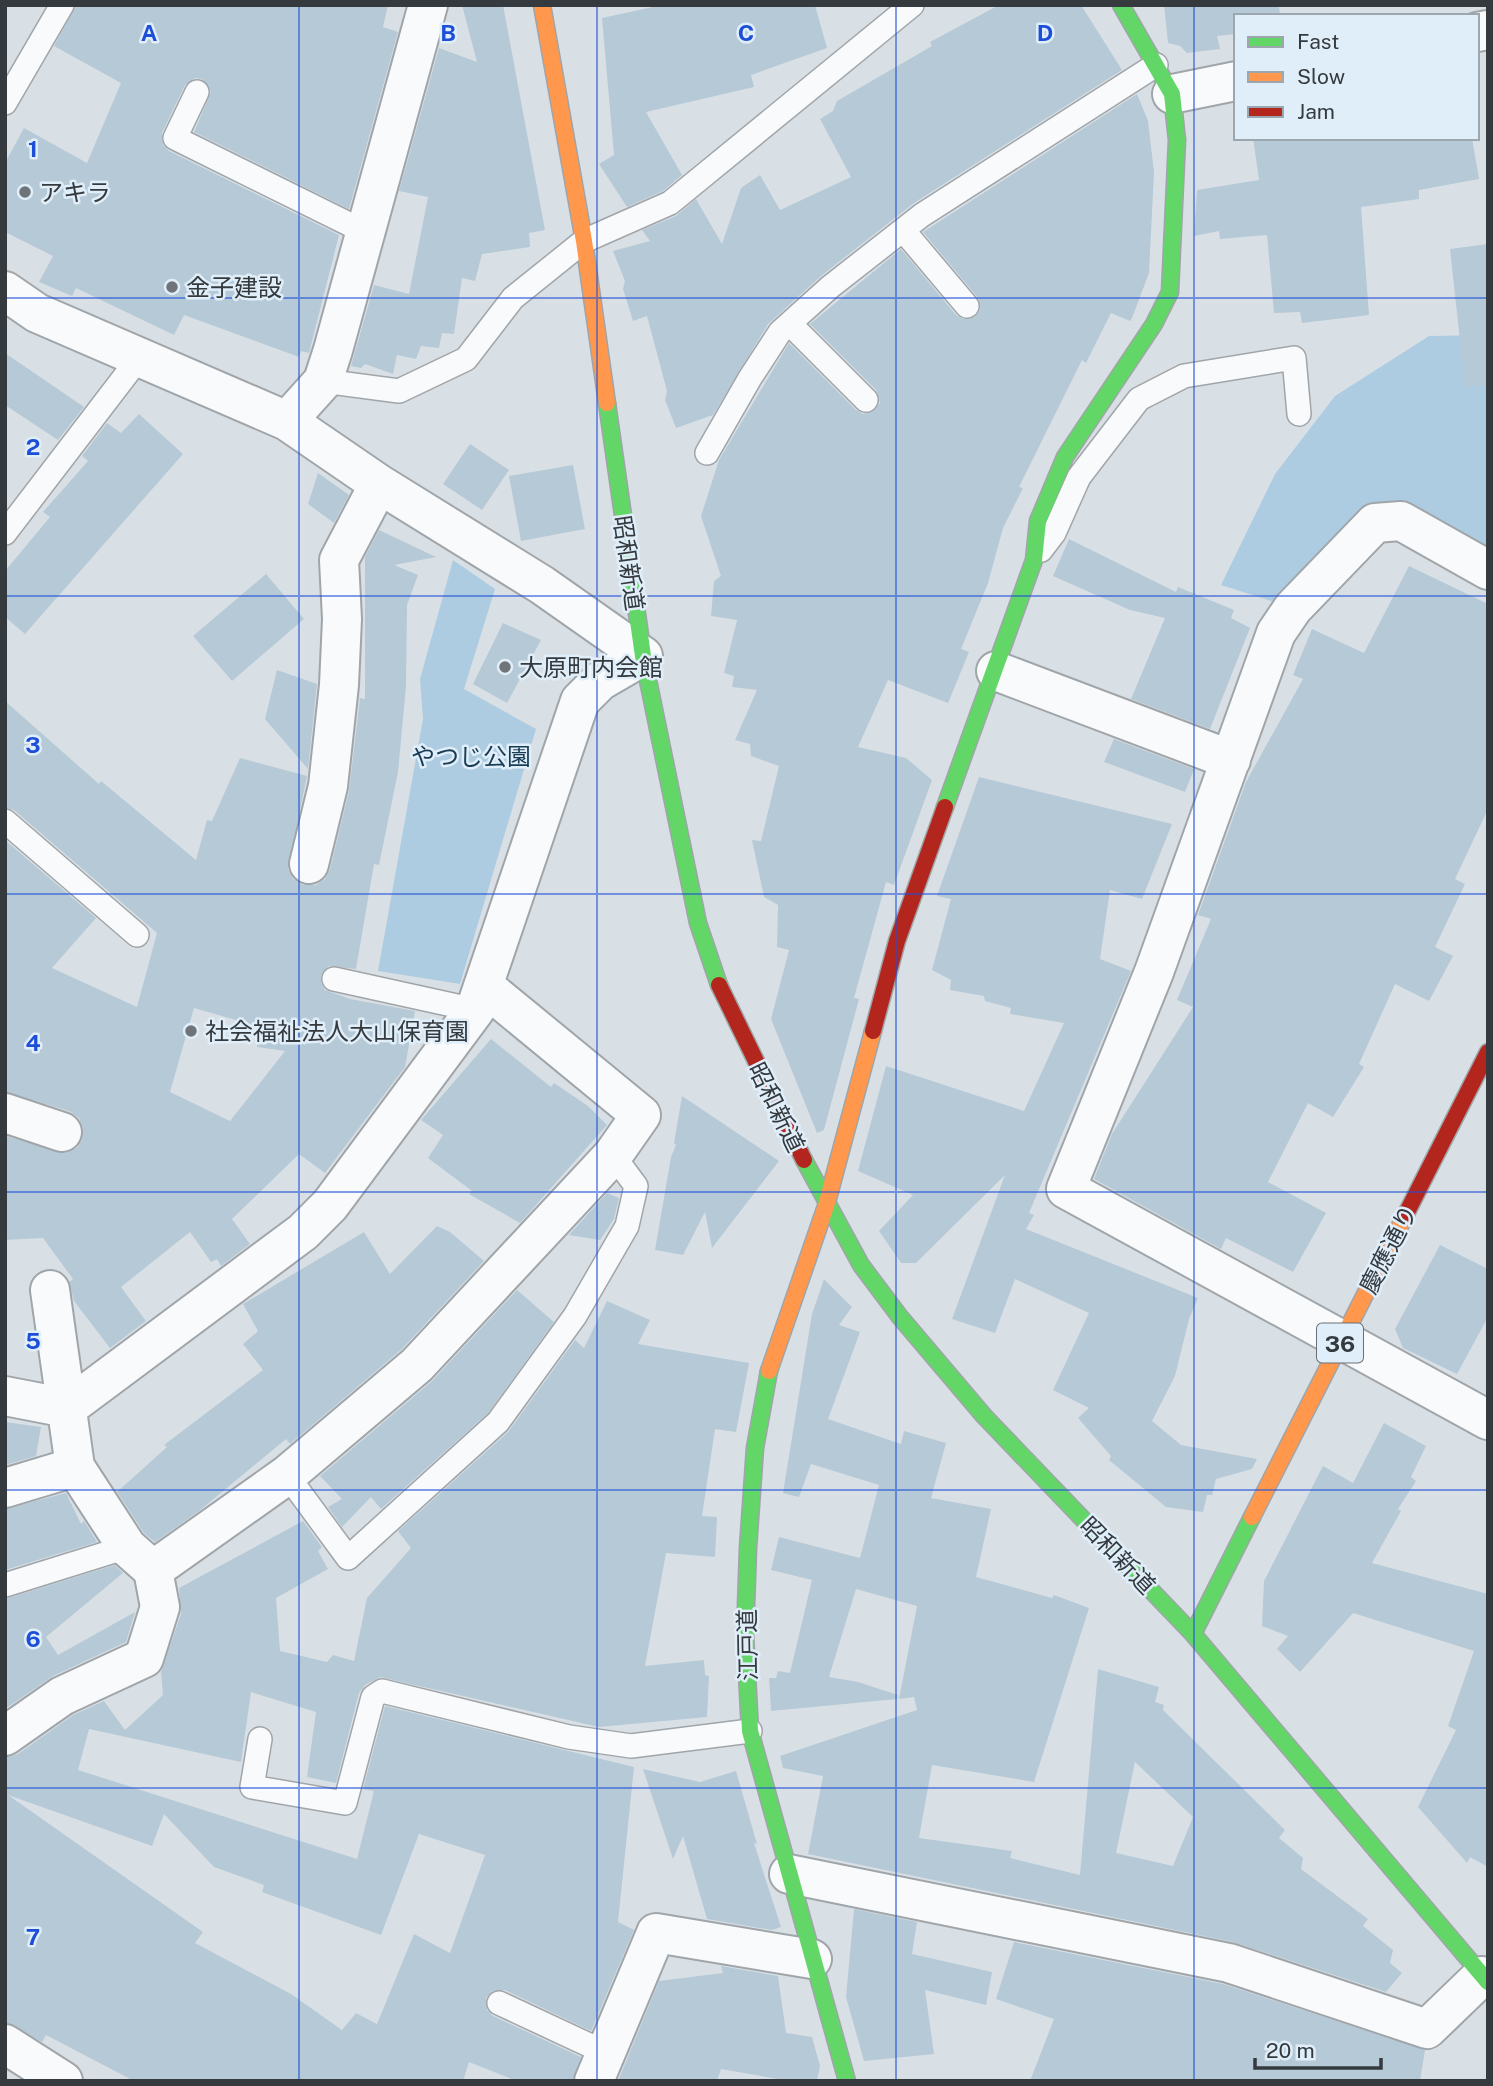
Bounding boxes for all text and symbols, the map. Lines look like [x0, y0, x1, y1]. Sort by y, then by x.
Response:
legend [1234, 14, 1479, 140]
text: A [141, 19, 158, 46]
text: B [440, 19, 456, 46]
text: C [738, 19, 754, 46]
text: D [1037, 19, 1053, 46]
text: Fast [1297, 29, 1339, 54]
text: Slow [1297, 64, 1345, 89]
text: Jam [1297, 99, 1335, 124]
text: 1 [28, 135, 38, 162]
place label: アキラ [39, 178, 111, 206]
marker: アキラ [17, 184, 33, 200]
place label: 金子建設 [186, 273, 282, 301]
marker: 金子建設 [164, 279, 180, 295]
text: 2 [26, 433, 40, 460]
street label: 昭和新道 [608, 514, 650, 612]
place label: 大原町内会館 [519, 653, 663, 681]
marker: 大原町内会館 [497, 659, 513, 675]
text: 3 [25, 731, 41, 758]
park label: やつじ公園 [411, 742, 531, 770]
place label: 社会福祉法人大山保育園 [205, 1017, 469, 1045]
marker: 社会福祉法人大山保育園 [183, 1023, 199, 1039]
text: 4 [25, 1029, 41, 1056]
street label: 昭和新道 [743, 1058, 811, 1156]
street label: 慶應通り [1354, 1200, 1422, 1298]
road number: 36 [1317, 1324, 1363, 1362]
text: 5 [25, 1327, 41, 1354]
street label: 昭和新道 [1075, 1511, 1161, 1599]
street label: 江戸道 [732, 1609, 762, 1681]
text: 6 [25, 1625, 41, 1652]
text: 7 [26, 1923, 40, 1950]
scale bar [1255, 2026, 1381, 2070]
text: 20 m [1266, 2038, 1315, 2063]

